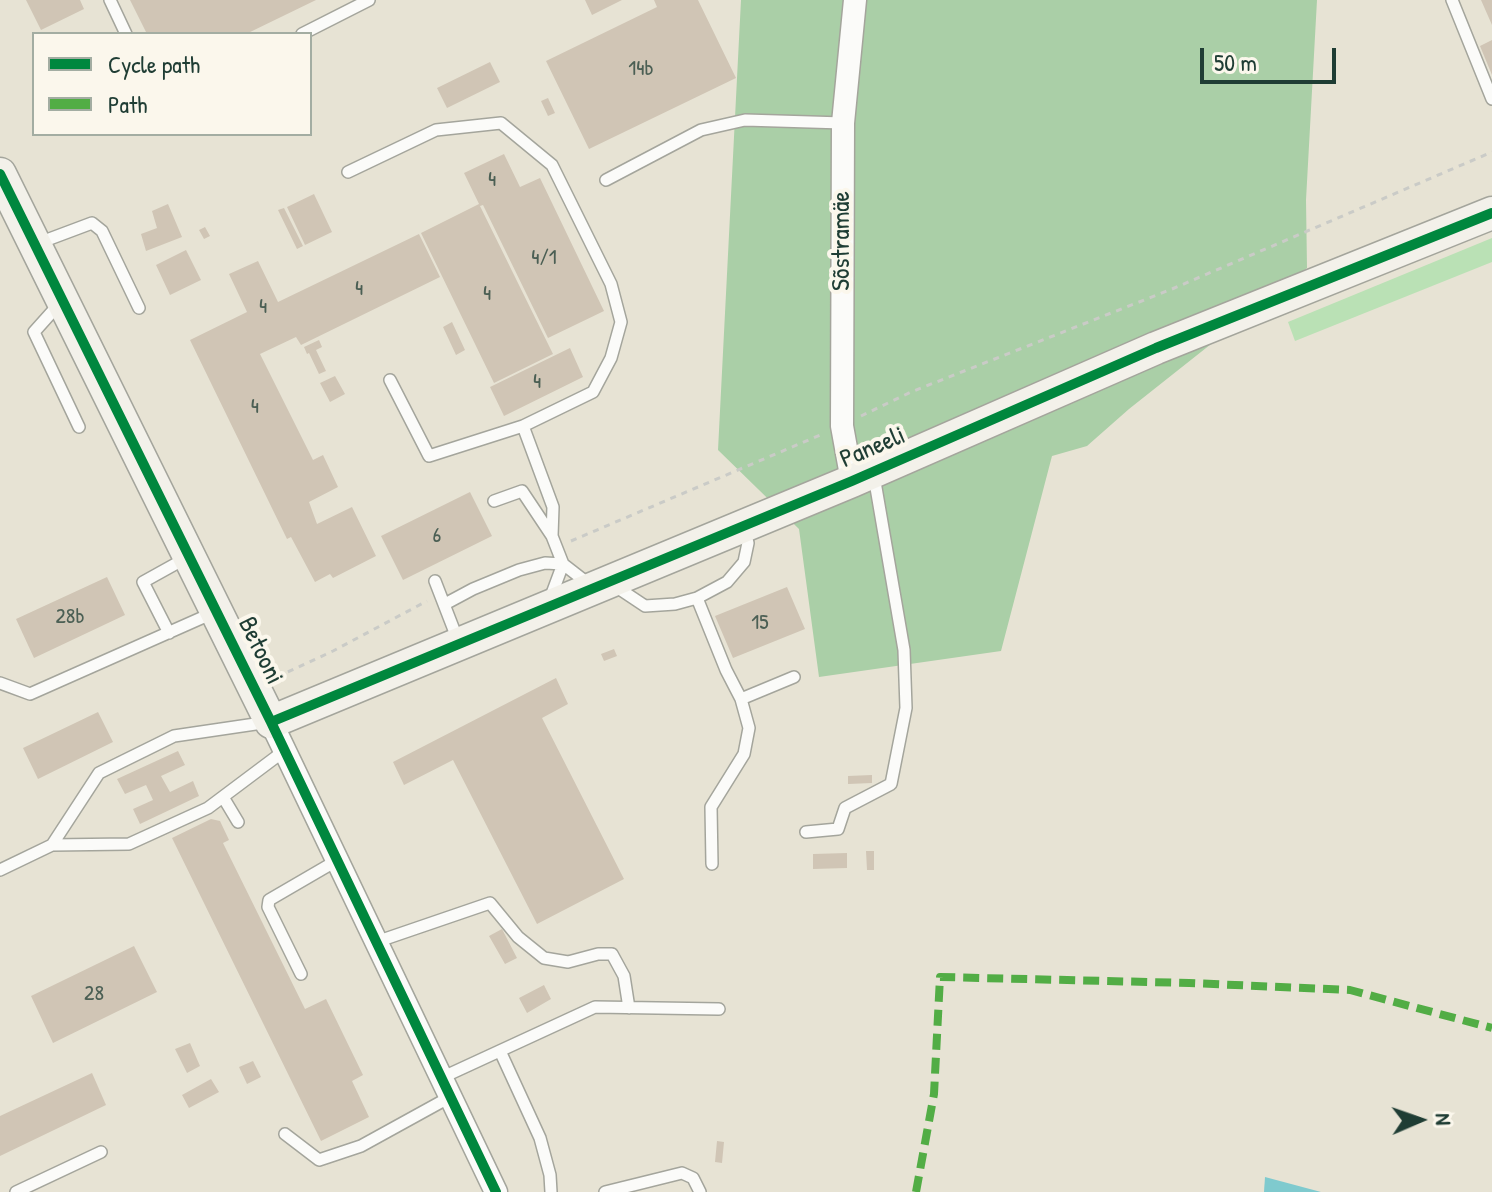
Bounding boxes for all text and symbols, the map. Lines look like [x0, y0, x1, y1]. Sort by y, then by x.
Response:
legend [32, 32, 312, 136]
scale bar [1204, 32, 1340, 82]
text: 50 m [1214, 46, 1257, 78]
text: Cycle path [108, 48, 200, 80]
house number: 14b [628, 56, 654, 82]
text: Path [108, 88, 147, 120]
house number: 4 [488, 167, 496, 193]
street label: Sõstramäe [826, 191, 858, 291]
house number: 4/1 [531, 245, 557, 271]
house number: 4 [355, 276, 363, 302]
house number: 4 [483, 281, 491, 307]
house number: 4 [259, 294, 267, 320]
house number: 4 [533, 369, 541, 395]
house number: 4 [251, 394, 259, 420]
street label: Paneeli [836, 420, 910, 476]
house number: 6 [433, 523, 441, 549]
house number: 28b [56, 604, 84, 630]
house number: 15 [751, 610, 769, 636]
street label: Betooni [230, 612, 290, 690]
house number: 28 [84, 981, 104, 1007]
north arrow [1380, 1080, 1460, 1160]
text: N [1429, 1113, 1459, 1126]

